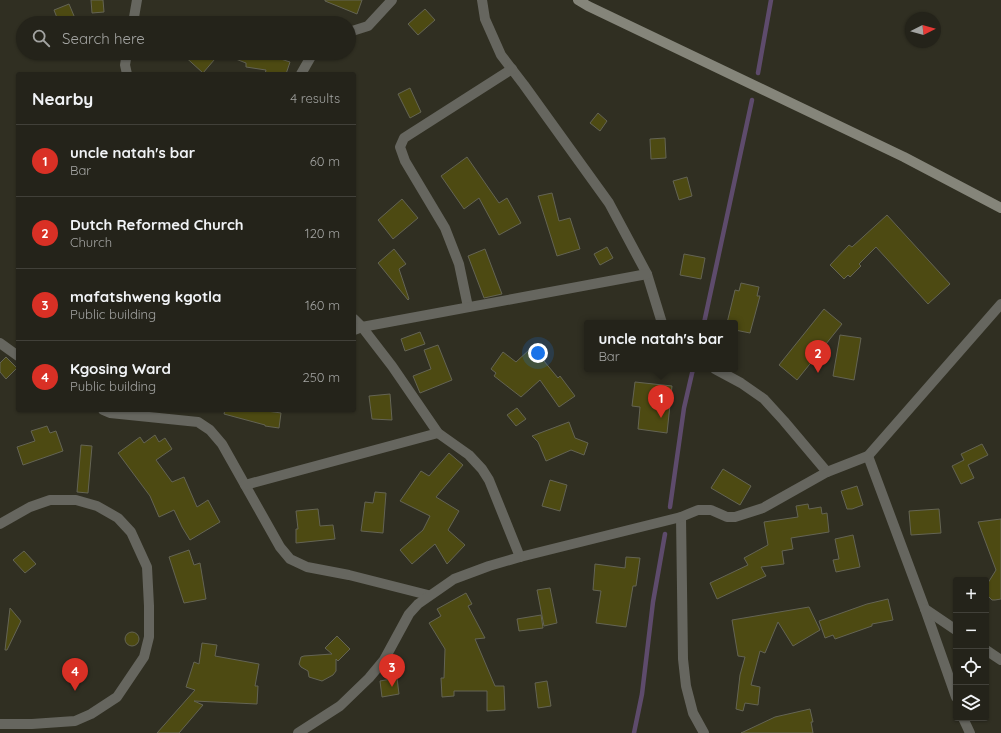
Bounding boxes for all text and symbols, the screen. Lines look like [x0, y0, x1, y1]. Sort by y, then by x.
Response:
north arrow [905, 12, 941, 48]
search box [16, 16, 356, 60]
icon: search [30, 27, 52, 49]
text: Search here [62, 29, 145, 48]
text: Nearby [32, 88, 93, 109]
text: 4 results [290, 90, 340, 106]
text: uncle natah's bar [70, 143, 195, 162]
text: 1 [42, 153, 48, 169]
text: 60 m [310, 153, 340, 169]
text: Bar [70, 162, 91, 178]
text: Dutch Reformed Church [70, 215, 244, 234]
text: 2 [41, 225, 49, 241]
text: 120 m [305, 225, 340, 241]
text: Church [70, 234, 112, 250]
text: mafatshweng kgotla [70, 287, 222, 306]
text: 3 [42, 297, 48, 313]
text: 160 m [305, 297, 340, 313]
text: Public building [70, 306, 156, 322]
popup [584, 320, 738, 372]
text: uncle natah's bar [598, 329, 724, 348]
pin: 2 [805, 340, 831, 373]
your location [528, 343, 548, 363]
text: Bar [598, 348, 620, 364]
text: Kgosing Ward [70, 359, 171, 378]
text: 4 [41, 369, 49, 385]
text: 250 m [303, 369, 340, 385]
text: Public building [70, 378, 156, 394]
pin: 1 [648, 385, 674, 418]
map controls [953, 577, 989, 721]
button: + [953, 577, 989, 613]
button: − [953, 613, 989, 649]
button: locate [953, 649, 989, 685]
pin: 3 [379, 654, 405, 687]
pin: 4 [62, 658, 88, 691]
button: layers [953, 685, 989, 721]

